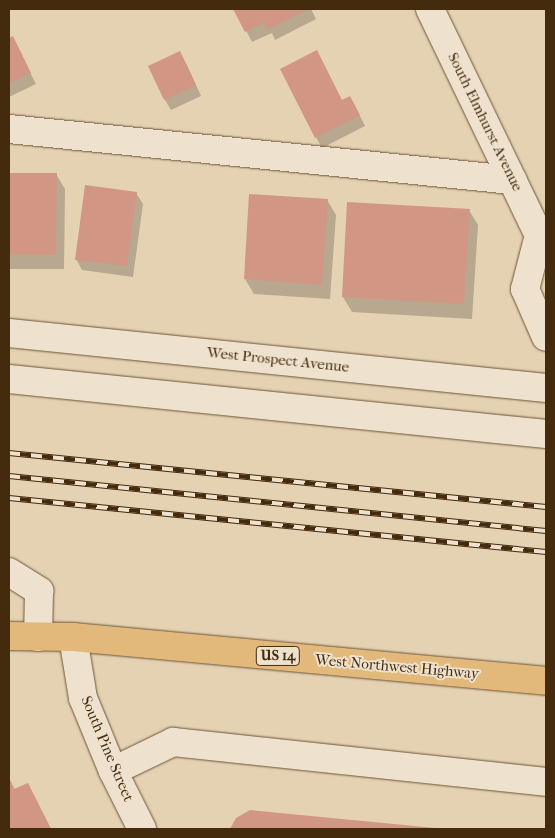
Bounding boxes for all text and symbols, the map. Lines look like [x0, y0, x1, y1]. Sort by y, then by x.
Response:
street label: South Elmhurst Avenue [444, 50, 526, 194]
street label: West Prospect Avenue [206, 344, 350, 376]
road number: US 14 [256, 644, 300, 668]
street label: West Northwest Highway [314, 651, 480, 683]
street label: South Pine Street [77, 693, 137, 805]

